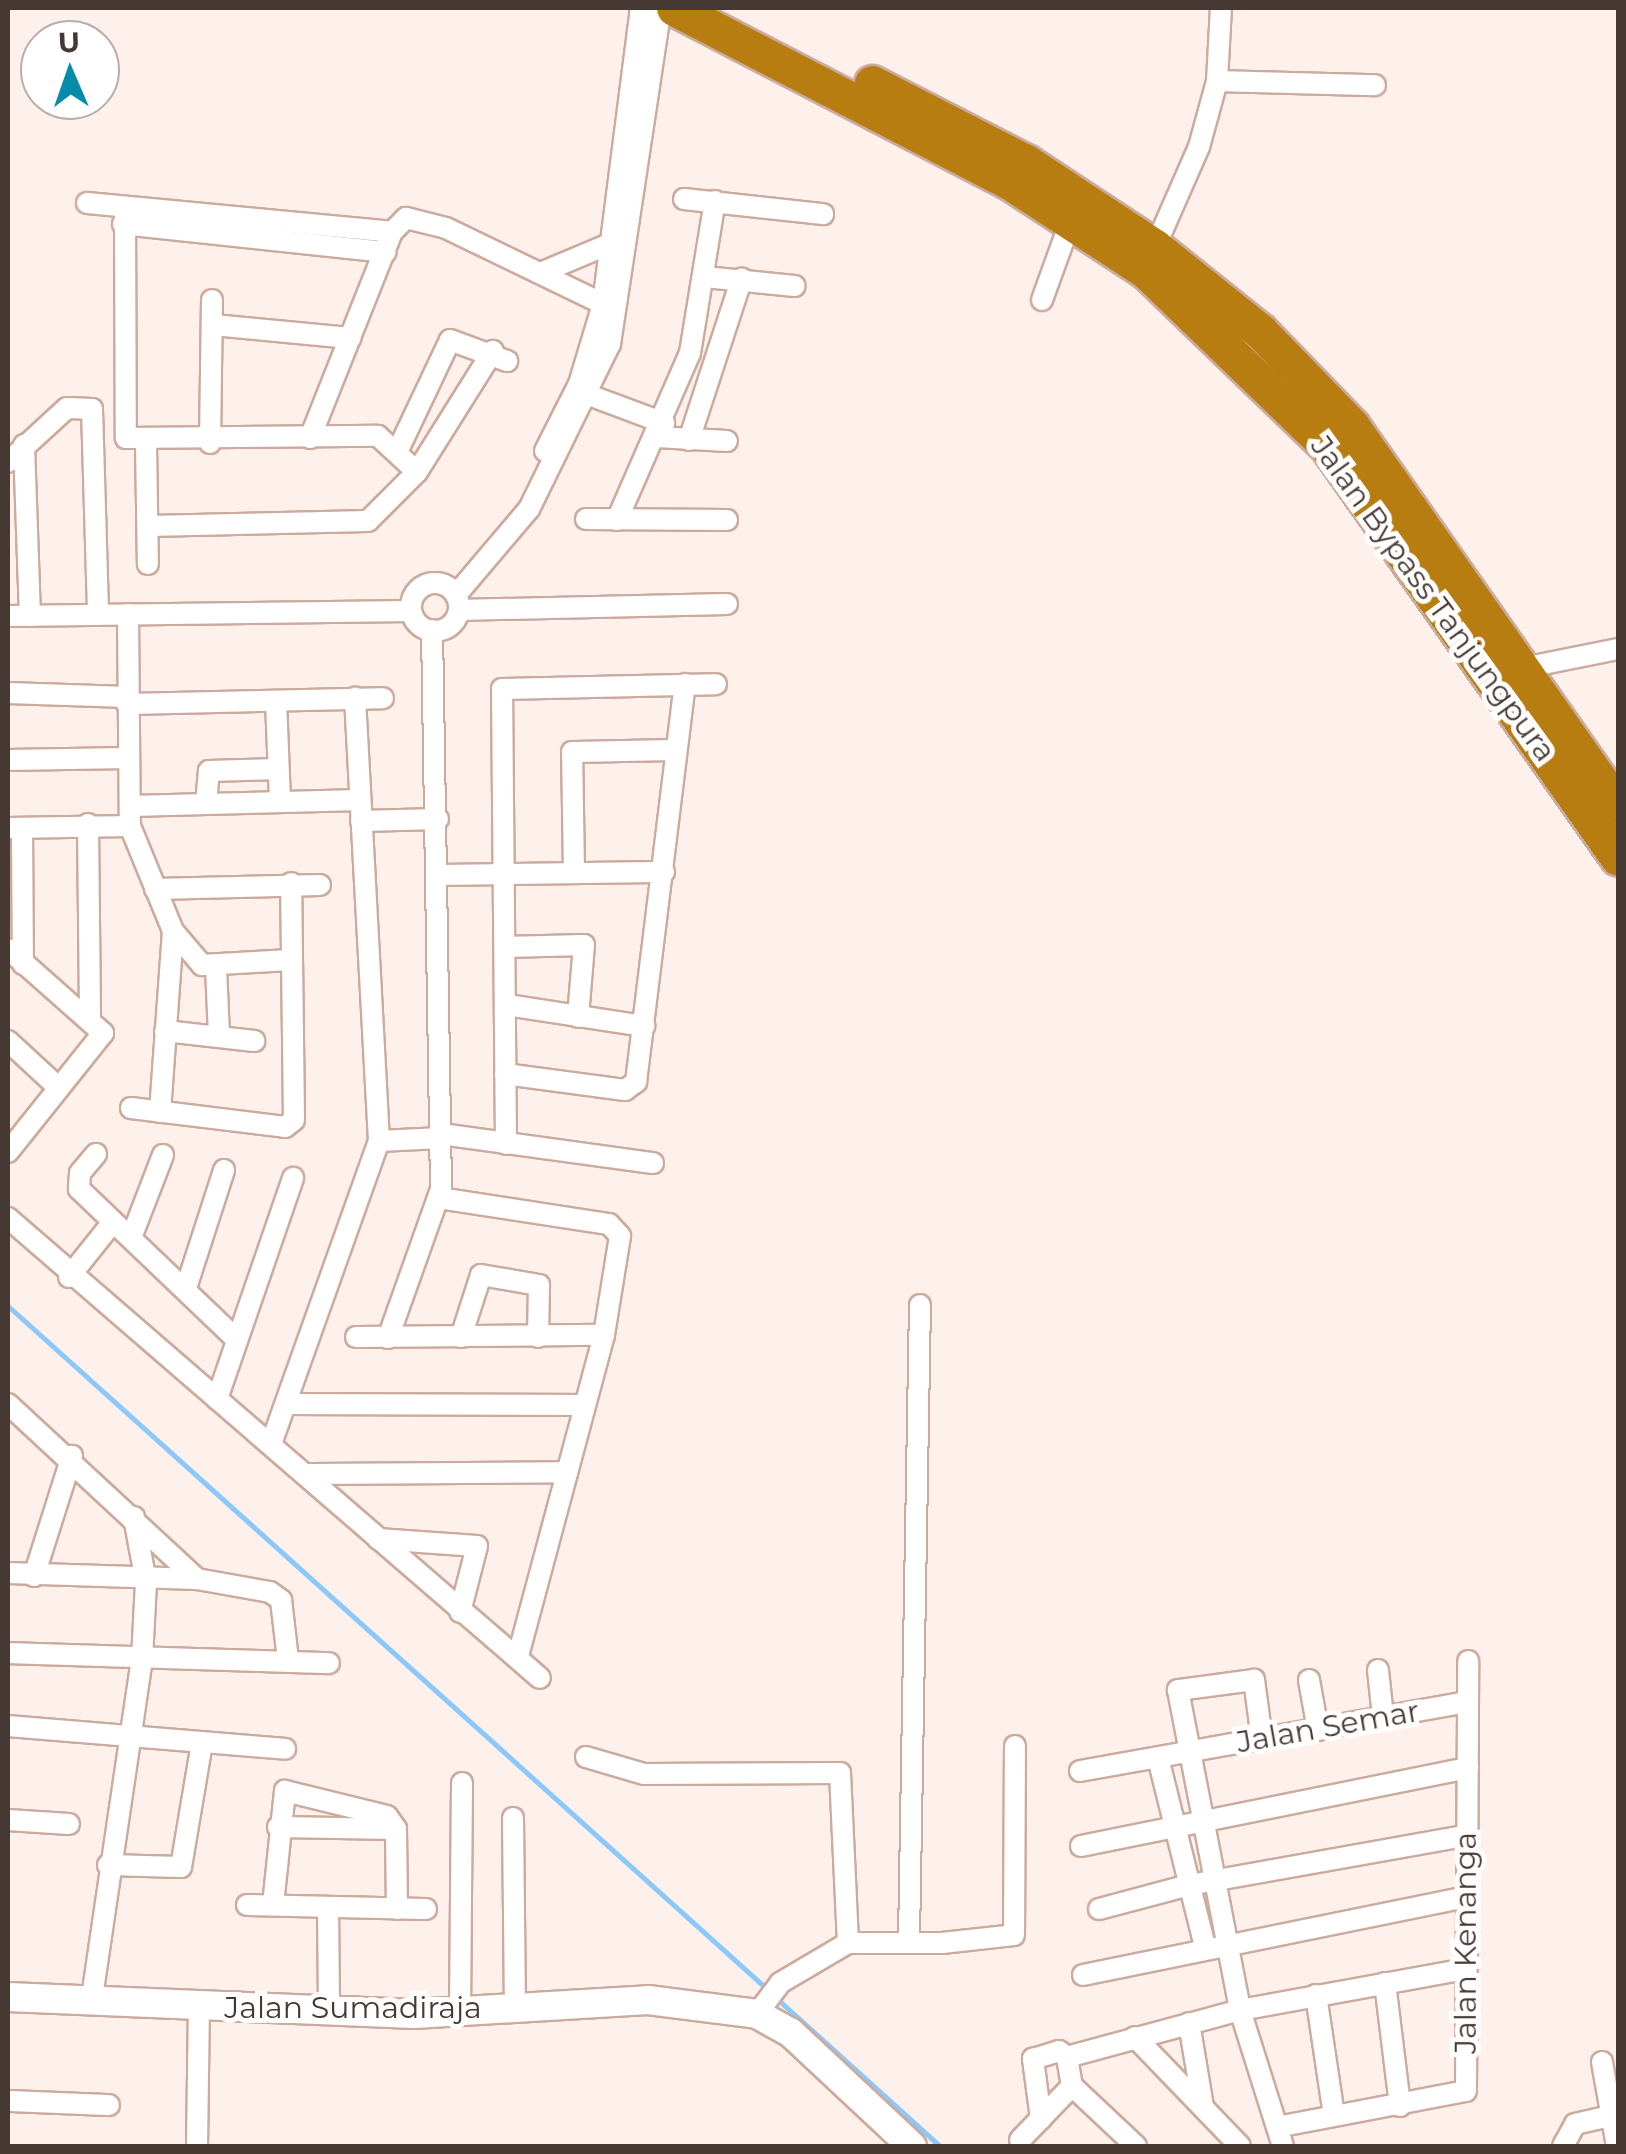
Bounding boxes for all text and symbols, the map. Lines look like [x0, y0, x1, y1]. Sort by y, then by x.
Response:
north arrow [20, 20, 120, 120]
text: U [57, 25, 81, 59]
street label: Jalan Bypass Tanjungpura [1303, 429, 1563, 769]
street label: Jalan Semar [1234, 1693, 1422, 1761]
street label: Jalan Kenanga [1448, 1832, 1484, 2054]
street label: Jalan Sumadiraja [224, 1990, 482, 2026]

